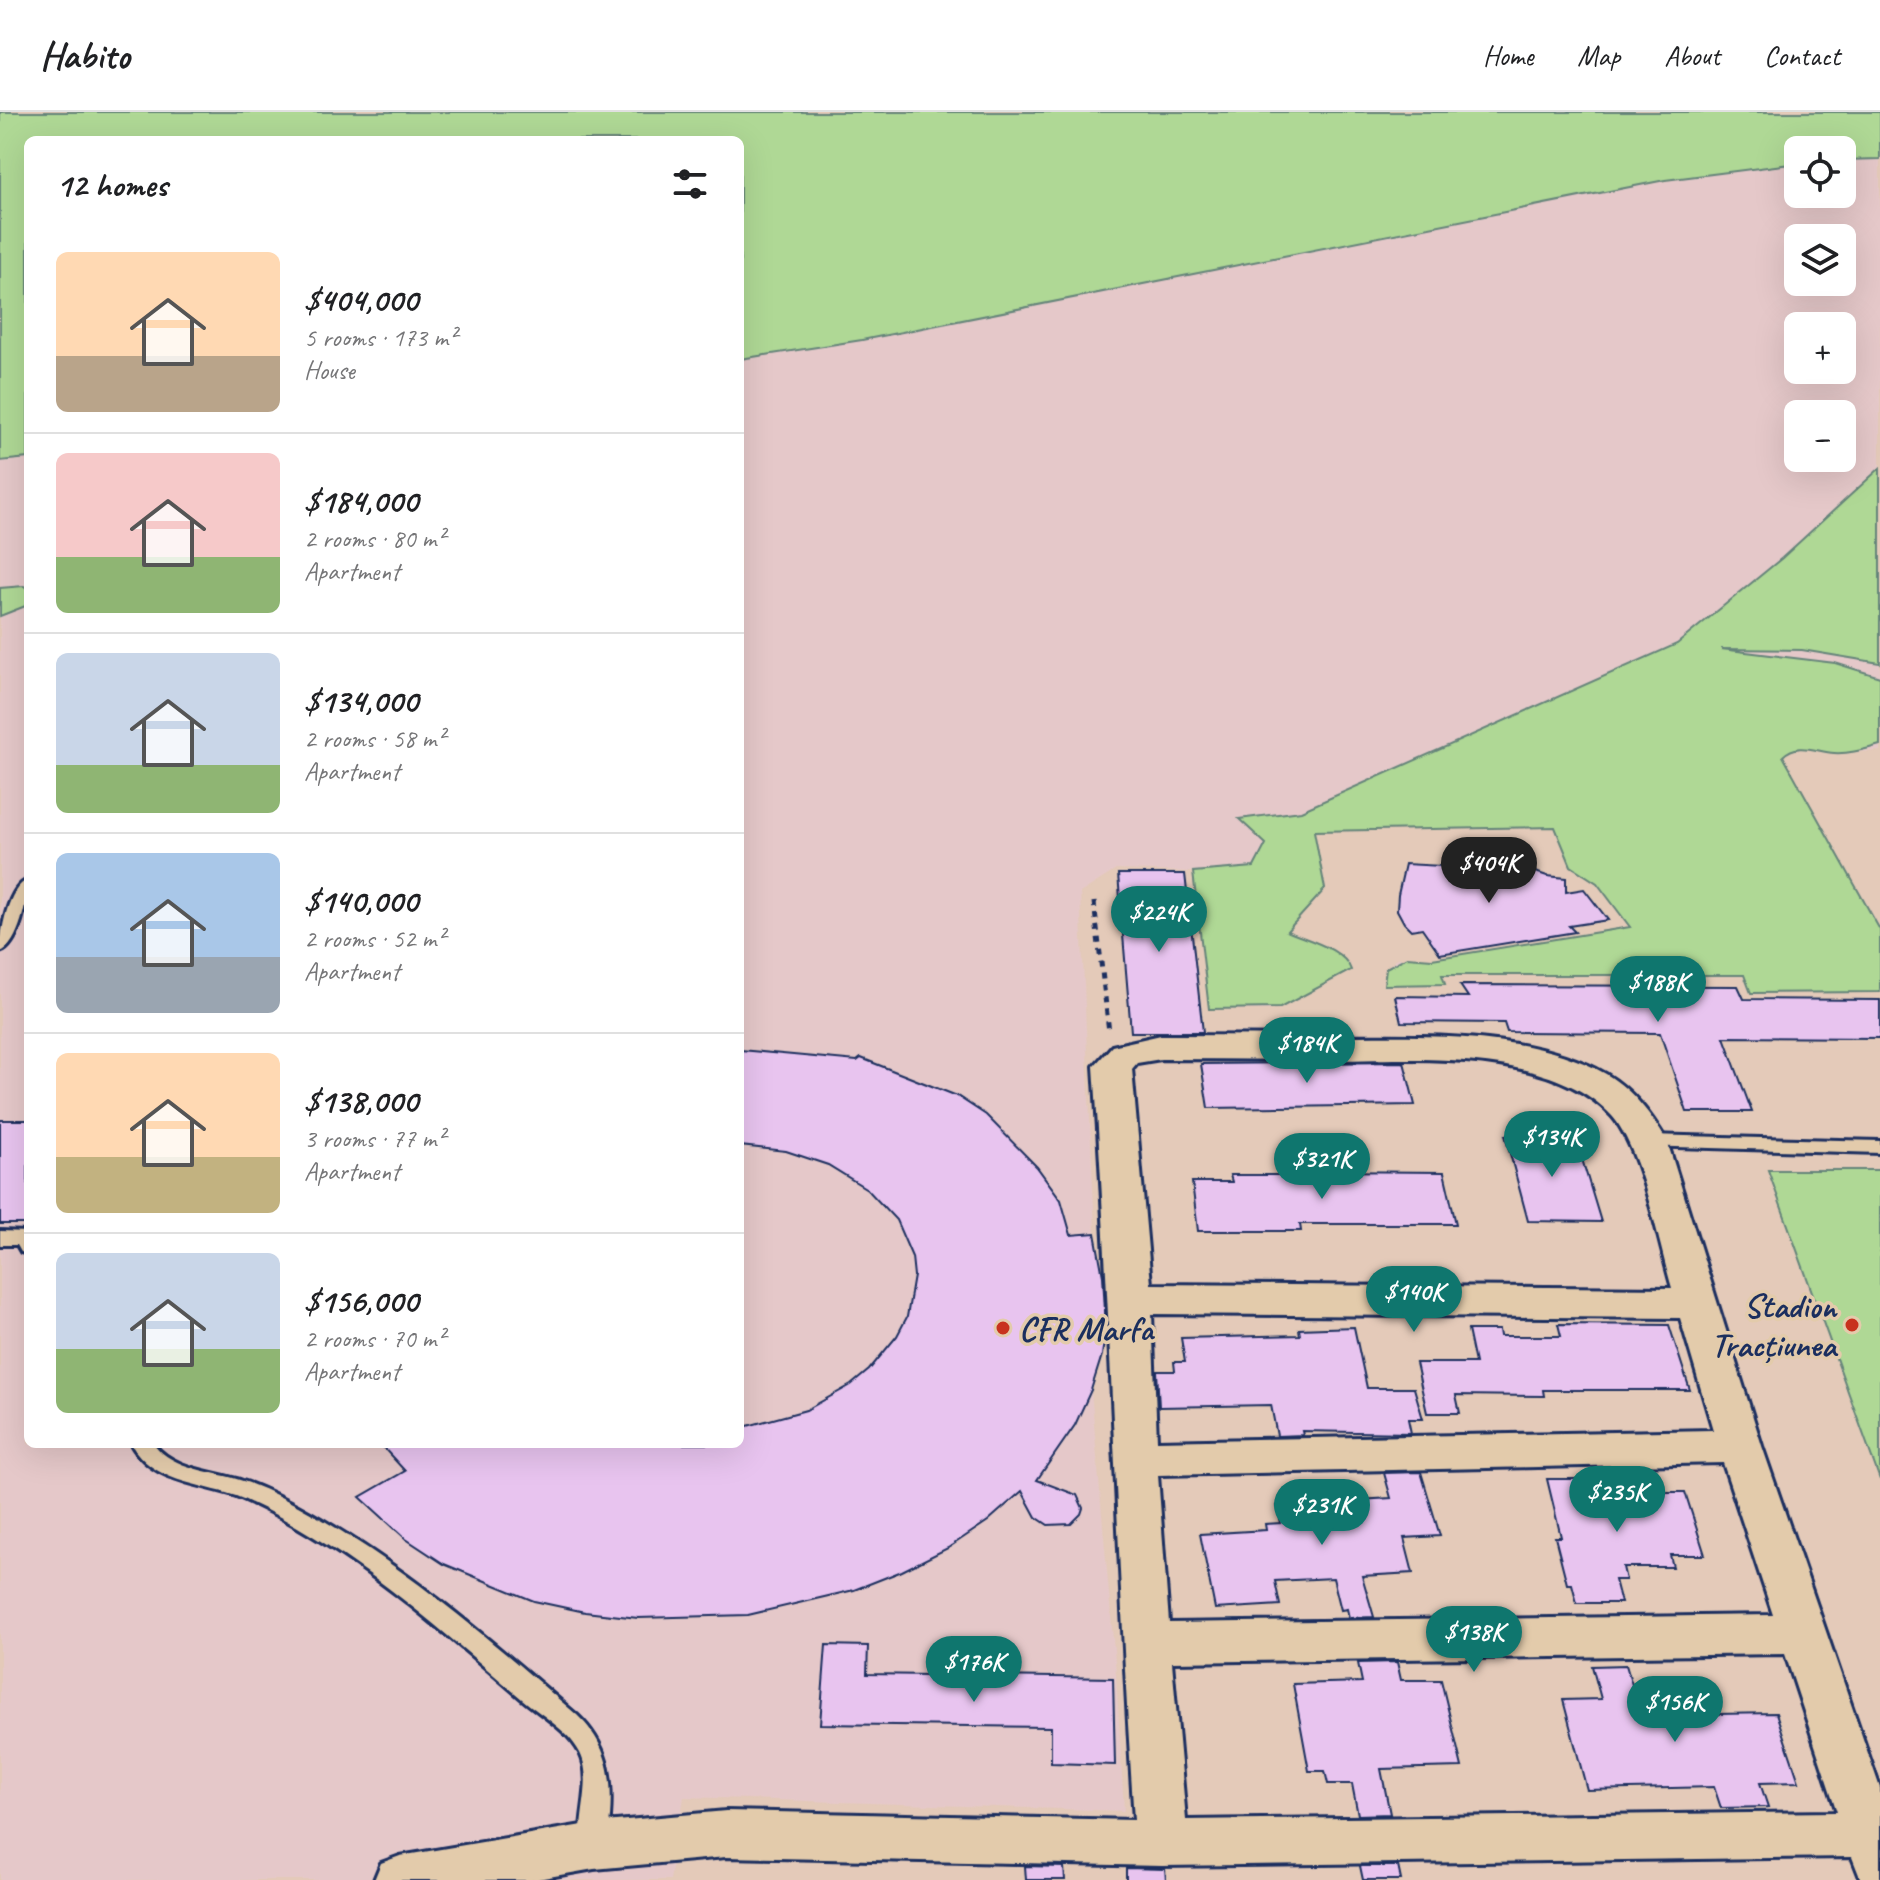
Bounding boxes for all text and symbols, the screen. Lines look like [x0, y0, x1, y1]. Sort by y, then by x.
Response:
text: Habito [40, 32, 129, 79]
text: Home [1483, 38, 1533, 73]
text: Map [1577, 38, 1620, 73]
text: About [1664, 38, 1720, 73]
text: Contact [1764, 38, 1840, 73]
map controls [1784, 136, 1856, 472]
button: locate [1784, 136, 1856, 208]
icon: filters [668, 162, 712, 206]
text: 12 homes [56, 163, 167, 206]
button: layers [1784, 224, 1856, 296]
text: $404,000 [304, 278, 418, 321]
icon: home [120, 284, 216, 380]
button: + [1784, 312, 1856, 384]
text: 5 rooms · 173 m² [304, 321, 456, 354]
text: House [304, 354, 355, 387]
button: − [1784, 400, 1856, 472]
text: $184,000 [304, 479, 418, 522]
icon: home [120, 485, 216, 581]
text: 2 rooms · 80 m² [304, 522, 445, 555]
text: Apartment [304, 555, 400, 588]
text: $134,000 [304, 679, 418, 722]
icon: home [120, 685, 216, 781]
text: 2 rooms · 58 m² [304, 722, 445, 755]
text: Apartment [304, 755, 400, 788]
pin: $404K [1433, 837, 1545, 905]
text: $404K [1459, 846, 1519, 879]
text: $140,000 [304, 879, 418, 922]
icon: home [120, 885, 216, 981]
pin: $224K [1103, 886, 1215, 954]
text: $224K [1129, 895, 1189, 928]
text: 2 rooms · 52 m² [304, 922, 445, 955]
text: Apartment [304, 955, 400, 988]
pin: $188K [1602, 956, 1714, 1024]
text: $188K [1628, 965, 1688, 998]
pin: $184K [1251, 1017, 1363, 1085]
text: $184K [1277, 1026, 1337, 1059]
text: $138,000 [304, 1079, 418, 1122]
icon: home [120, 1085, 216, 1181]
pin: $134K [1496, 1111, 1608, 1179]
text: $134K [1522, 1120, 1582, 1153]
text: 3 rooms · 77 m² [304, 1122, 445, 1155]
pin: $321K [1266, 1133, 1378, 1201]
text: $321K [1292, 1142, 1352, 1175]
text: Apartment [304, 1155, 400, 1188]
pin: $140K [1358, 1266, 1470, 1334]
text: $140K [1384, 1275, 1444, 1308]
text: $156,000 [304, 1279, 418, 1322]
place label: Stadion Tracțiunea [1711, 1284, 1839, 1366]
icon: home [120, 1285, 216, 1381]
place label: CFR Marfa [1019, 1307, 1156, 1350]
marker: Stadion Tracțiunea [1843, 1316, 1861, 1334]
marker: CFR Marfa [994, 1319, 1012, 1337]
text: 2 rooms · 70 m² [304, 1322, 445, 1355]
text: Apartment [304, 1355, 400, 1388]
pin: $235K [1561, 1466, 1673, 1534]
text: $235K [1587, 1475, 1647, 1508]
pin: $231K [1266, 1479, 1378, 1547]
text: $231K [1292, 1488, 1352, 1521]
pin: $138K [1418, 1606, 1530, 1674]
text: $138K [1444, 1615, 1504, 1648]
pin: $176K [918, 1636, 1030, 1704]
text: $176K [944, 1645, 1004, 1678]
pin: $156K [1619, 1676, 1731, 1744]
text: $156K [1645, 1685, 1705, 1718]

